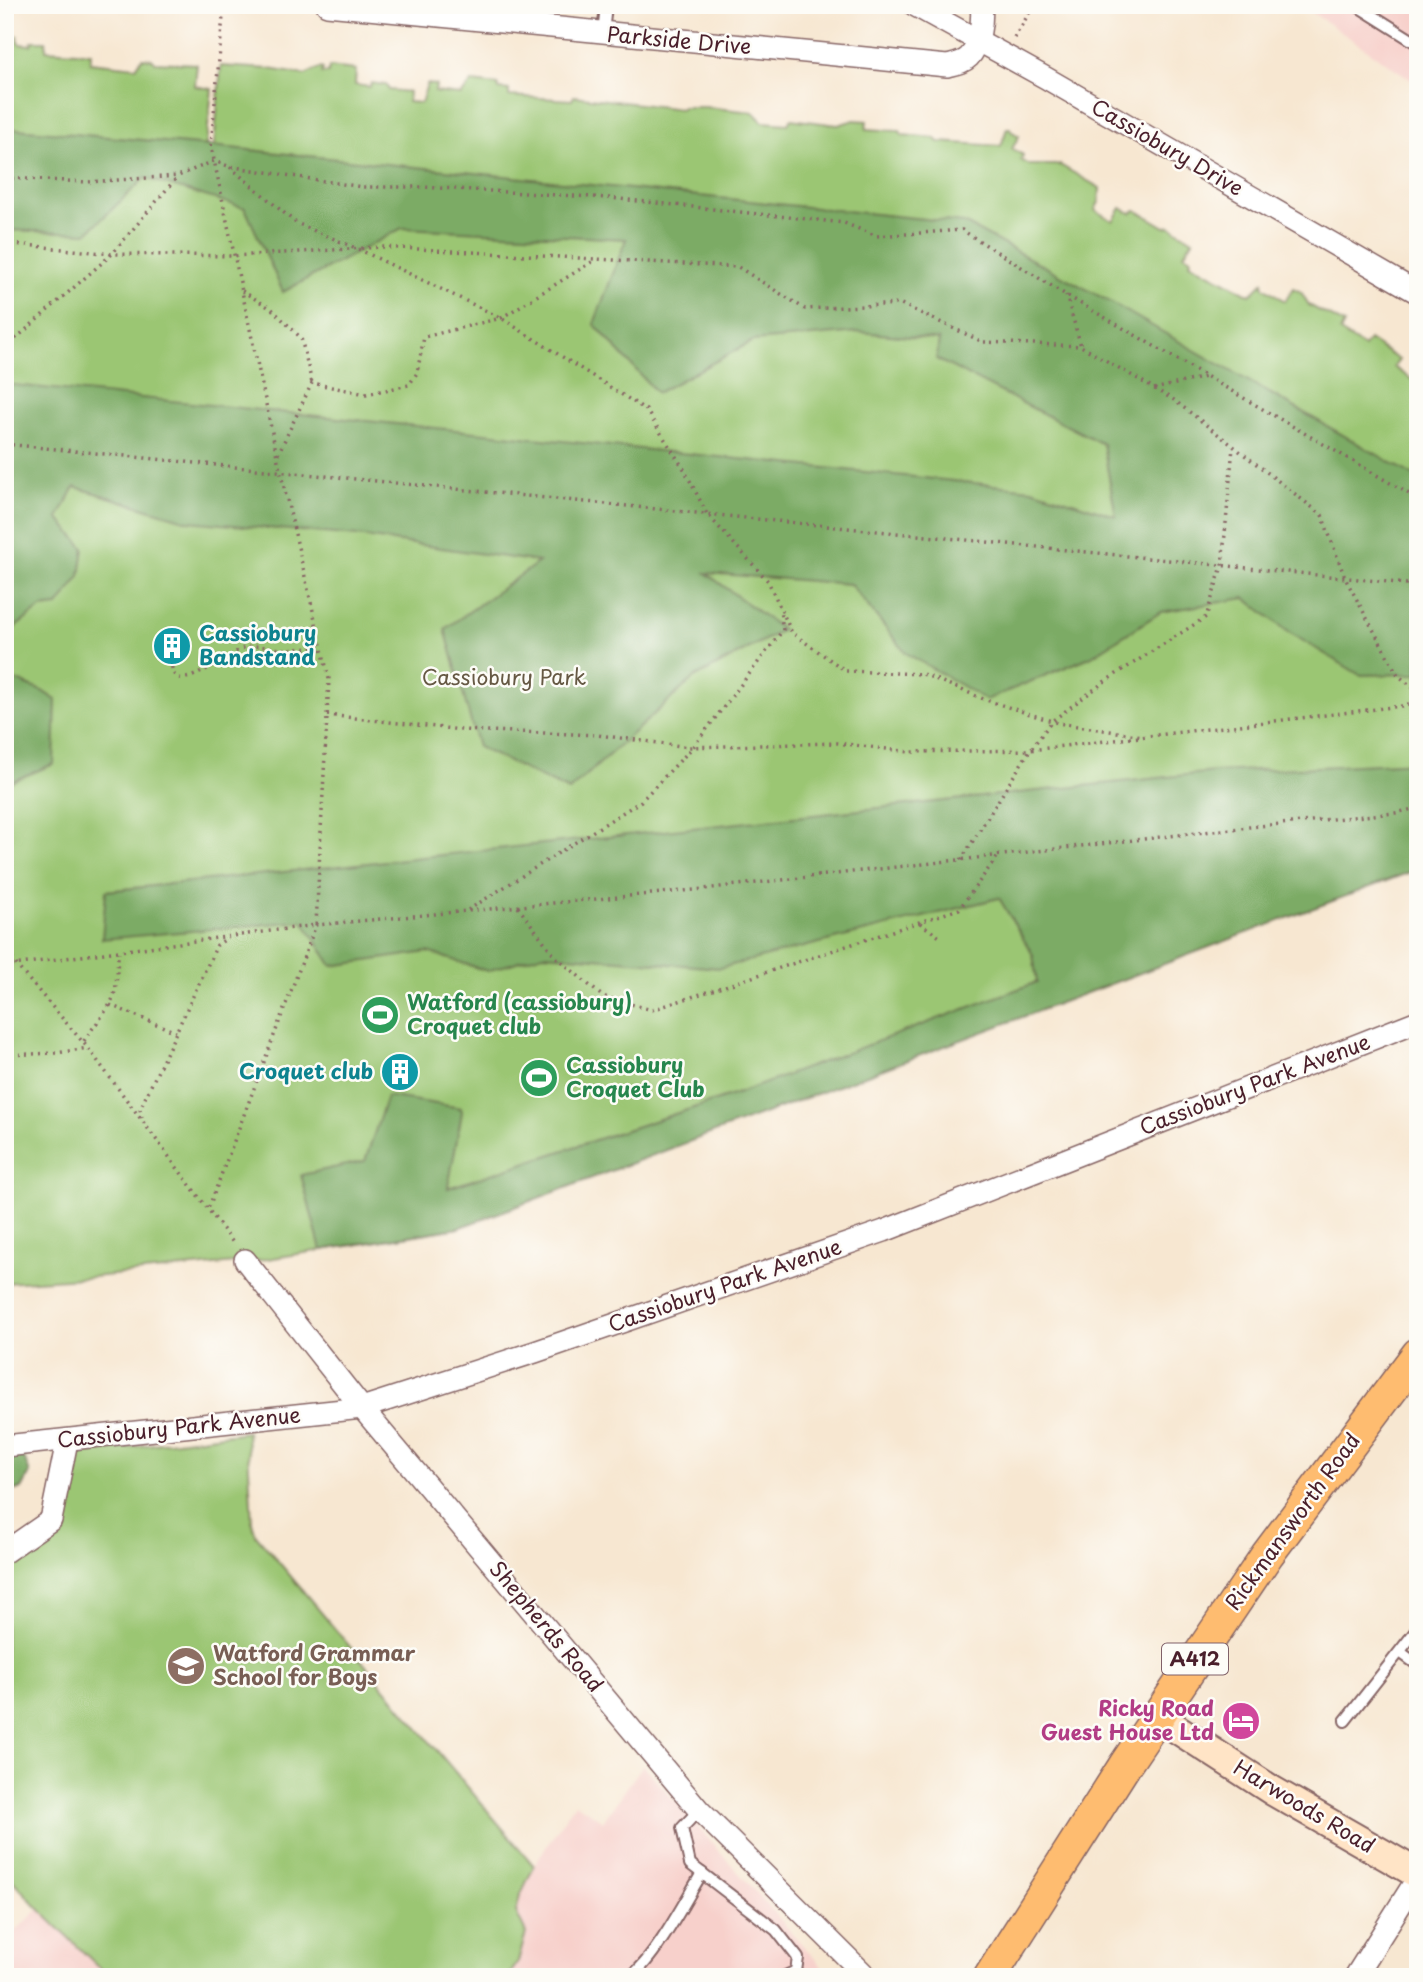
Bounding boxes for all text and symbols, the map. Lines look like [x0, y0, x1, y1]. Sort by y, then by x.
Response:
street label: Parkside Drive [606, 17, 753, 61]
street label: Cassiobury Drive [1086, 90, 1250, 203]
place label: Cassiobury Bandstand [199, 616, 316, 672]
building icon: Cassiobury Bandstand [151, 625, 193, 667]
park label: Cassiobury Park [422, 660, 587, 692]
place label: Watford (cassiobury) Croquet club [407, 985, 632, 1041]
sports icon: Watford (cassiobury) Croquet club [359, 994, 401, 1036]
street label: Cassiobury Park Avenue [1134, 1024, 1374, 1142]
place label: Cassiobury Croquet Club [566, 1048, 705, 1104]
building icon: Croquet club [379, 1051, 421, 1093]
place label: Croquet club [239, 1054, 373, 1086]
sports icon: Cassiobury Croquet Club [518, 1057, 560, 1099]
street label: Cassiobury Park Avenue [603, 1229, 845, 1339]
street label: Cassiobury Park Avenue [55, 1397, 302, 1455]
street label: Rickmansworth Road [1216, 1425, 1367, 1616]
street label: Shepherds Road [483, 1553, 612, 1698]
place label: Watford Grammar School for Boys [213, 1636, 416, 1692]
road number: A412 [1162, 1644, 1228, 1674]
school or university icon: Watford Grammar School for Boys [165, 1645, 207, 1687]
place label: Ricky Road Guest House Ltd [1041, 1691, 1214, 1747]
hotel icon: Ricky Road Guest House Ltd [1220, 1700, 1262, 1742]
street label: Harwoods Road [1228, 1750, 1382, 1860]

